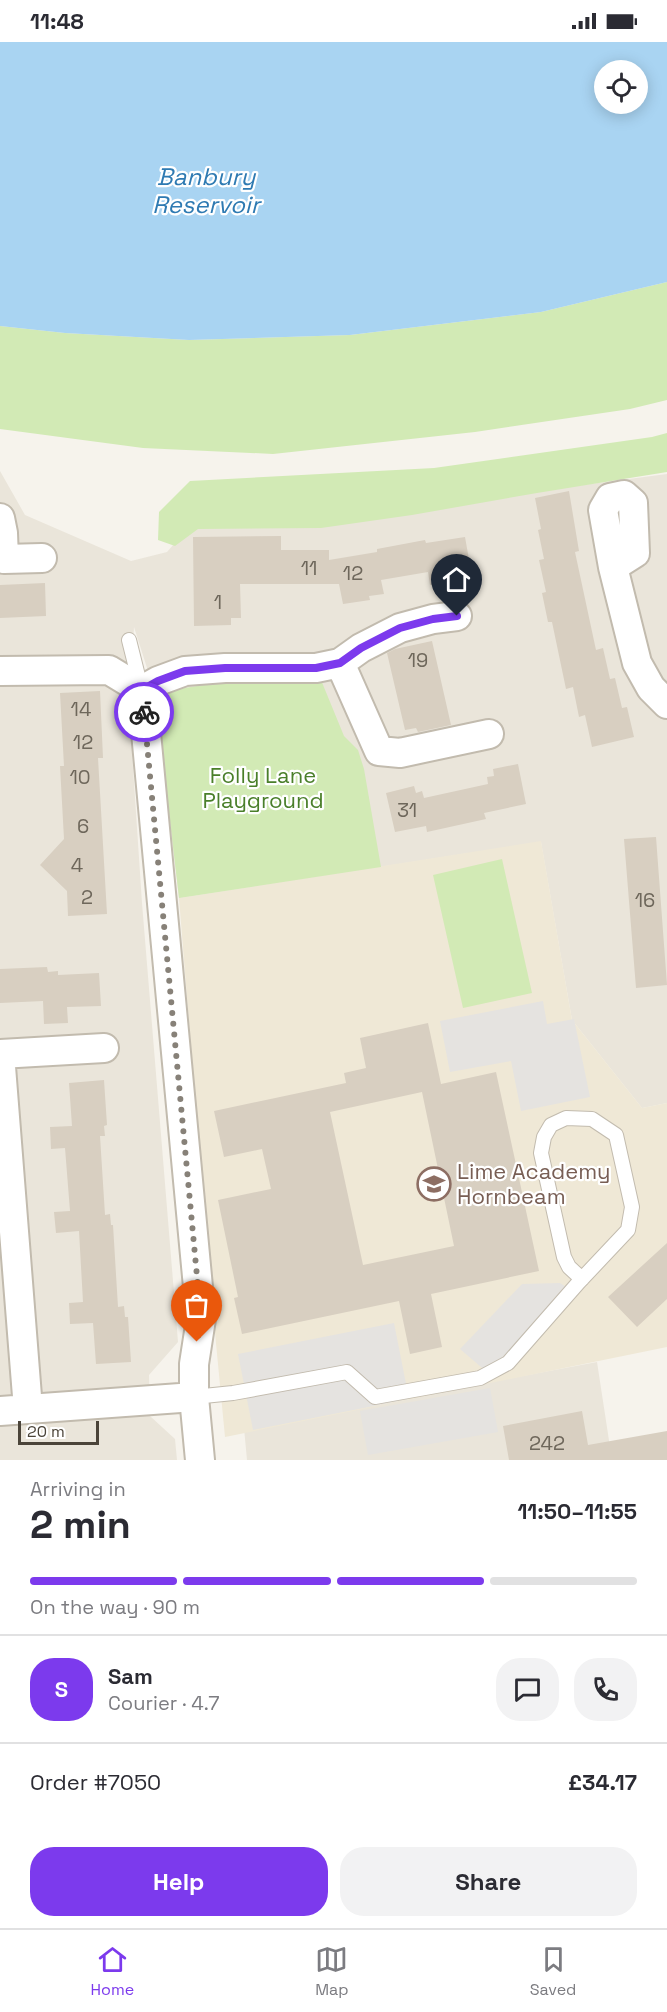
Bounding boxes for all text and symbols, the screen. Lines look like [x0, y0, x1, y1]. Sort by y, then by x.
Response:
text: 11:48 [30, 7, 84, 35]
map controls [594, 60, 648, 114]
button: locate [594, 60, 648, 114]
water label: Banbury Reservoir [152, 161, 263, 220]
pin [431, 554, 482, 616]
house number: 11 [301, 555, 317, 581]
house number: 12 [343, 560, 363, 586]
icon: home [440, 563, 473, 596]
house number: 1 [214, 589, 222, 615]
house number: 19 [408, 647, 428, 673]
courier [114, 682, 174, 742]
house number: 14 [71, 696, 91, 722]
icon: bike [128, 696, 161, 729]
house number: 12 [73, 729, 93, 755]
park label: Folly Lane Playground [202, 761, 324, 814]
house number: 10 [69, 764, 91, 790]
house number: 31 [397, 797, 417, 823]
house number: 6 [77, 813, 89, 839]
house number: 4 [71, 852, 83, 878]
house number: 2 [81, 884, 93, 910]
house number: 16 [635, 887, 655, 913]
place label: Lime Academy Hornbeam [457, 1157, 610, 1210]
school or university icon: Lime Academy Hornbeam [416, 1166, 452, 1202]
pin [171, 1280, 222, 1342]
icon: bag [180, 1289, 213, 1322]
scale bar [18, 1418, 99, 1446]
text: 20 m [27, 1421, 65, 1442]
house number: 242 [529, 1430, 565, 1456]
text: Arriving in [30, 1476, 126, 1502]
text: 11:50–11:55 [517, 1497, 637, 1525]
text: 2 min [30, 1500, 131, 1549]
text: On the way · 90 m [30, 1594, 200, 1620]
button: chat [496, 1658, 559, 1721]
button: phone [574, 1658, 637, 1721]
text: Sam [108, 1662, 153, 1690]
text: S [55, 1675, 68, 1703]
text: Courier · 4.7 [108, 1690, 219, 1716]
text: Order #7050 [30, 1768, 161, 1796]
text: £34.17 [568, 1768, 637, 1796]
button: Help [30, 1847, 328, 1916]
button: Share [340, 1847, 637, 1916]
tab: Home [91, 1943, 134, 2000]
tab: Map [315, 1943, 349, 2000]
tab: Saved [530, 1943, 576, 2000]

